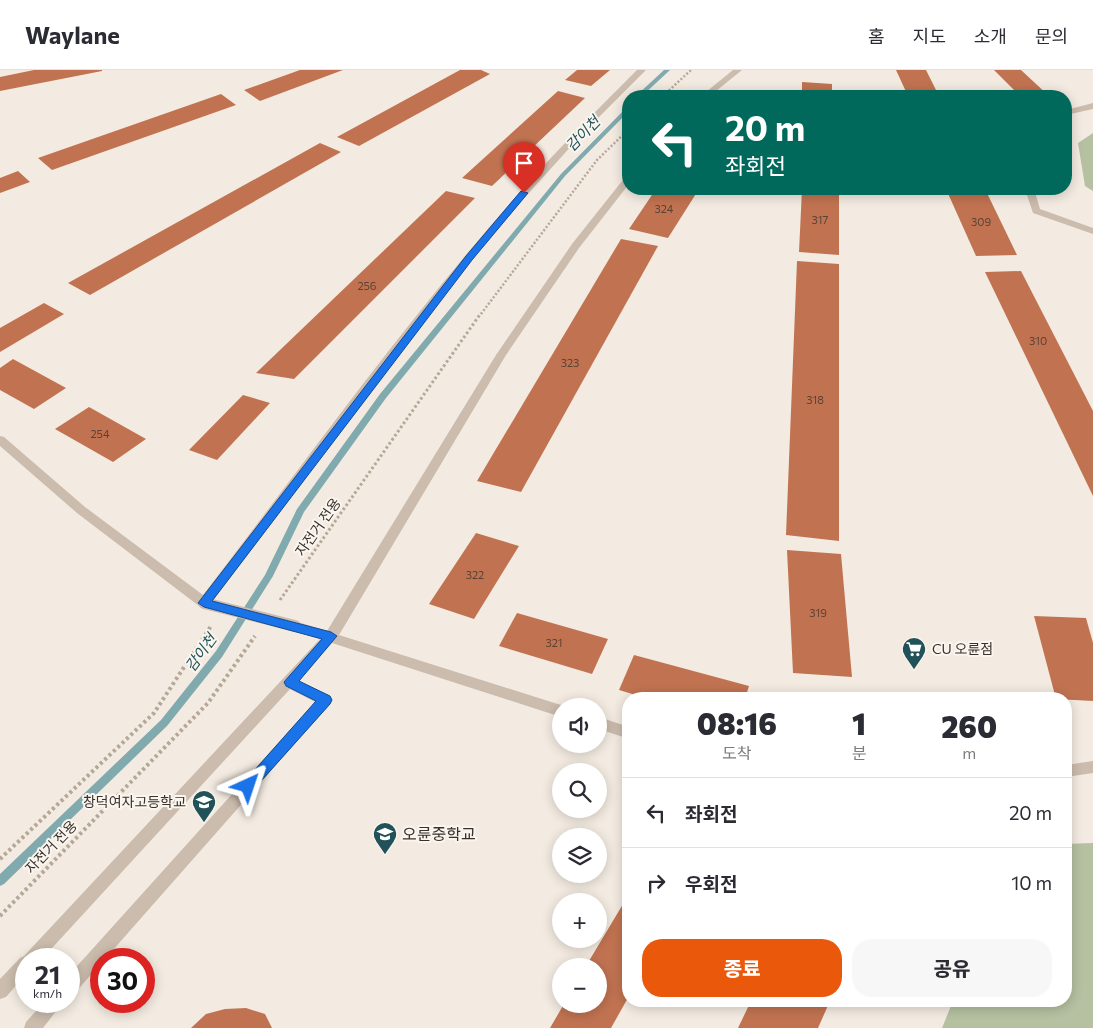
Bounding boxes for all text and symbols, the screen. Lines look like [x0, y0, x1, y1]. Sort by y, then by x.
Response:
text: Waylane [25, 20, 120, 49]
text: 홈 [868, 25, 885, 47]
text: 지도 [913, 25, 946, 47]
text: 소개 [974, 25, 1007, 47]
text: 문의 [1035, 25, 1068, 47]
text: 20 m [725, 105, 805, 148]
icon: left [642, 110, 707, 175]
water label: 감이천 [561, 111, 605, 154]
pin [503, 142, 545, 193]
icon: arrive [510, 149, 538, 177]
text: 좌회전 [725, 152, 786, 179]
house number: 324 [655, 202, 674, 215]
house number: 317 [812, 213, 829, 226]
house number: 309 [971, 215, 991, 228]
house number: 256 [357, 279, 377, 292]
house number: 310 [1029, 334, 1047, 347]
house number: 323 [561, 356, 579, 369]
house number: 318 [806, 393, 824, 406]
house number: 254 [90, 427, 110, 440]
street label: 자전거 전용 [291, 494, 344, 559]
house number: 322 [466, 568, 484, 581]
house number: 319 [809, 606, 827, 619]
water label: 감이천 [181, 629, 221, 674]
house number: 321 [545, 636, 563, 649]
supermarket icon: CU 오륜점 [901, 636, 927, 670]
place label: CU 오륜점 [932, 640, 993, 657]
map controls [552, 698, 607, 1013]
button: sound [552, 698, 607, 753]
text: 08:16 [697, 704, 777, 741]
text: 1 [852, 704, 866, 741]
text: 260 [941, 707, 997, 744]
text: 도착 [722, 743, 752, 762]
text: 분 [852, 743, 866, 762]
text: m [962, 743, 976, 762]
position arrow [221, 759, 273, 811]
button: search [552, 763, 607, 818]
school or university icon: 창덕여자고등학교 [191, 789, 217, 823]
place label: 창덕여자고등학교 [83, 793, 186, 810]
icon: left [642, 799, 670, 827]
text: 20 m [1009, 801, 1052, 824]
text: 좌회전 [685, 802, 737, 825]
street label: 자전거 전용 [21, 817, 80, 877]
school or university icon: 오륜중학교 [372, 821, 398, 855]
place label: 오륜중학교 [402, 824, 476, 843]
button: layers [552, 828, 607, 883]
icon: right [642, 869, 670, 897]
text: 10 m [1011, 871, 1052, 894]
text: 우회전 [685, 872, 737, 895]
button: + [552, 893, 607, 948]
button: 종료 [642, 939, 842, 997]
button: 공유 [852, 939, 1052, 997]
speed limit sign: 30 [90, 948, 155, 1013]
button: − [552, 958, 607, 1013]
text: 21 [35, 959, 60, 989]
text: km/h [33, 986, 62, 1000]

